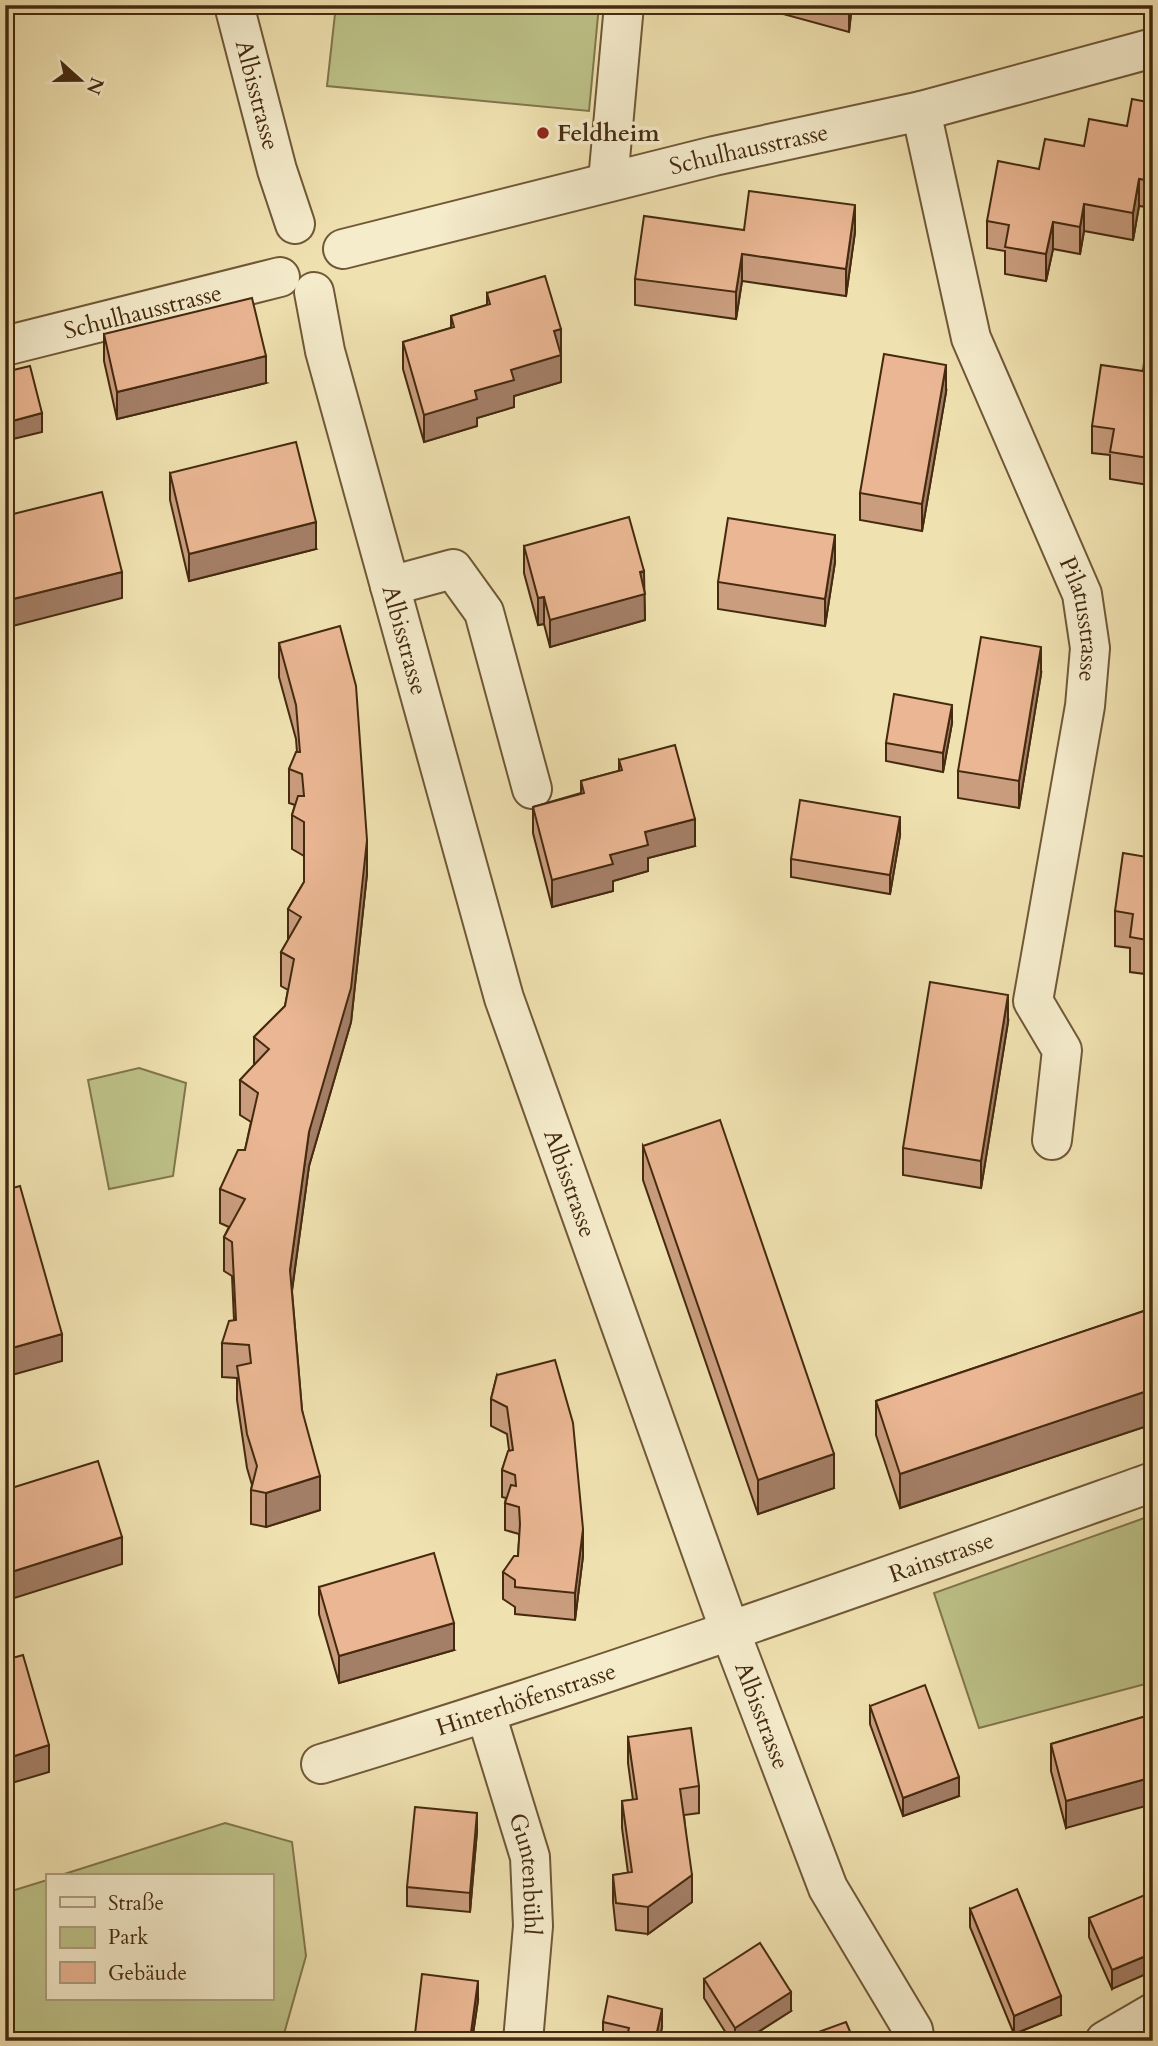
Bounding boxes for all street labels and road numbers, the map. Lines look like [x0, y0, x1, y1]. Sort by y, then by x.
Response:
street label: Albisstrasse [227, 36, 288, 154]
street label: Schulhausstrasse [666, 115, 831, 183]
street label: Schulhausstrasse [60, 276, 225, 347]
street label: Pilatusstrasse [1051, 551, 1107, 683]
street label: Albisstrasse [374, 581, 436, 699]
street label: Albisstrasse [536, 1125, 605, 1242]
street label: Rainstrasse [884, 1523, 998, 1591]
street label: Hinterhöfenstrasse [432, 1654, 620, 1744]
street label: Albisstrasse [727, 1657, 798, 1774]
street label: Guntenbühl [501, 1809, 550, 1936]

